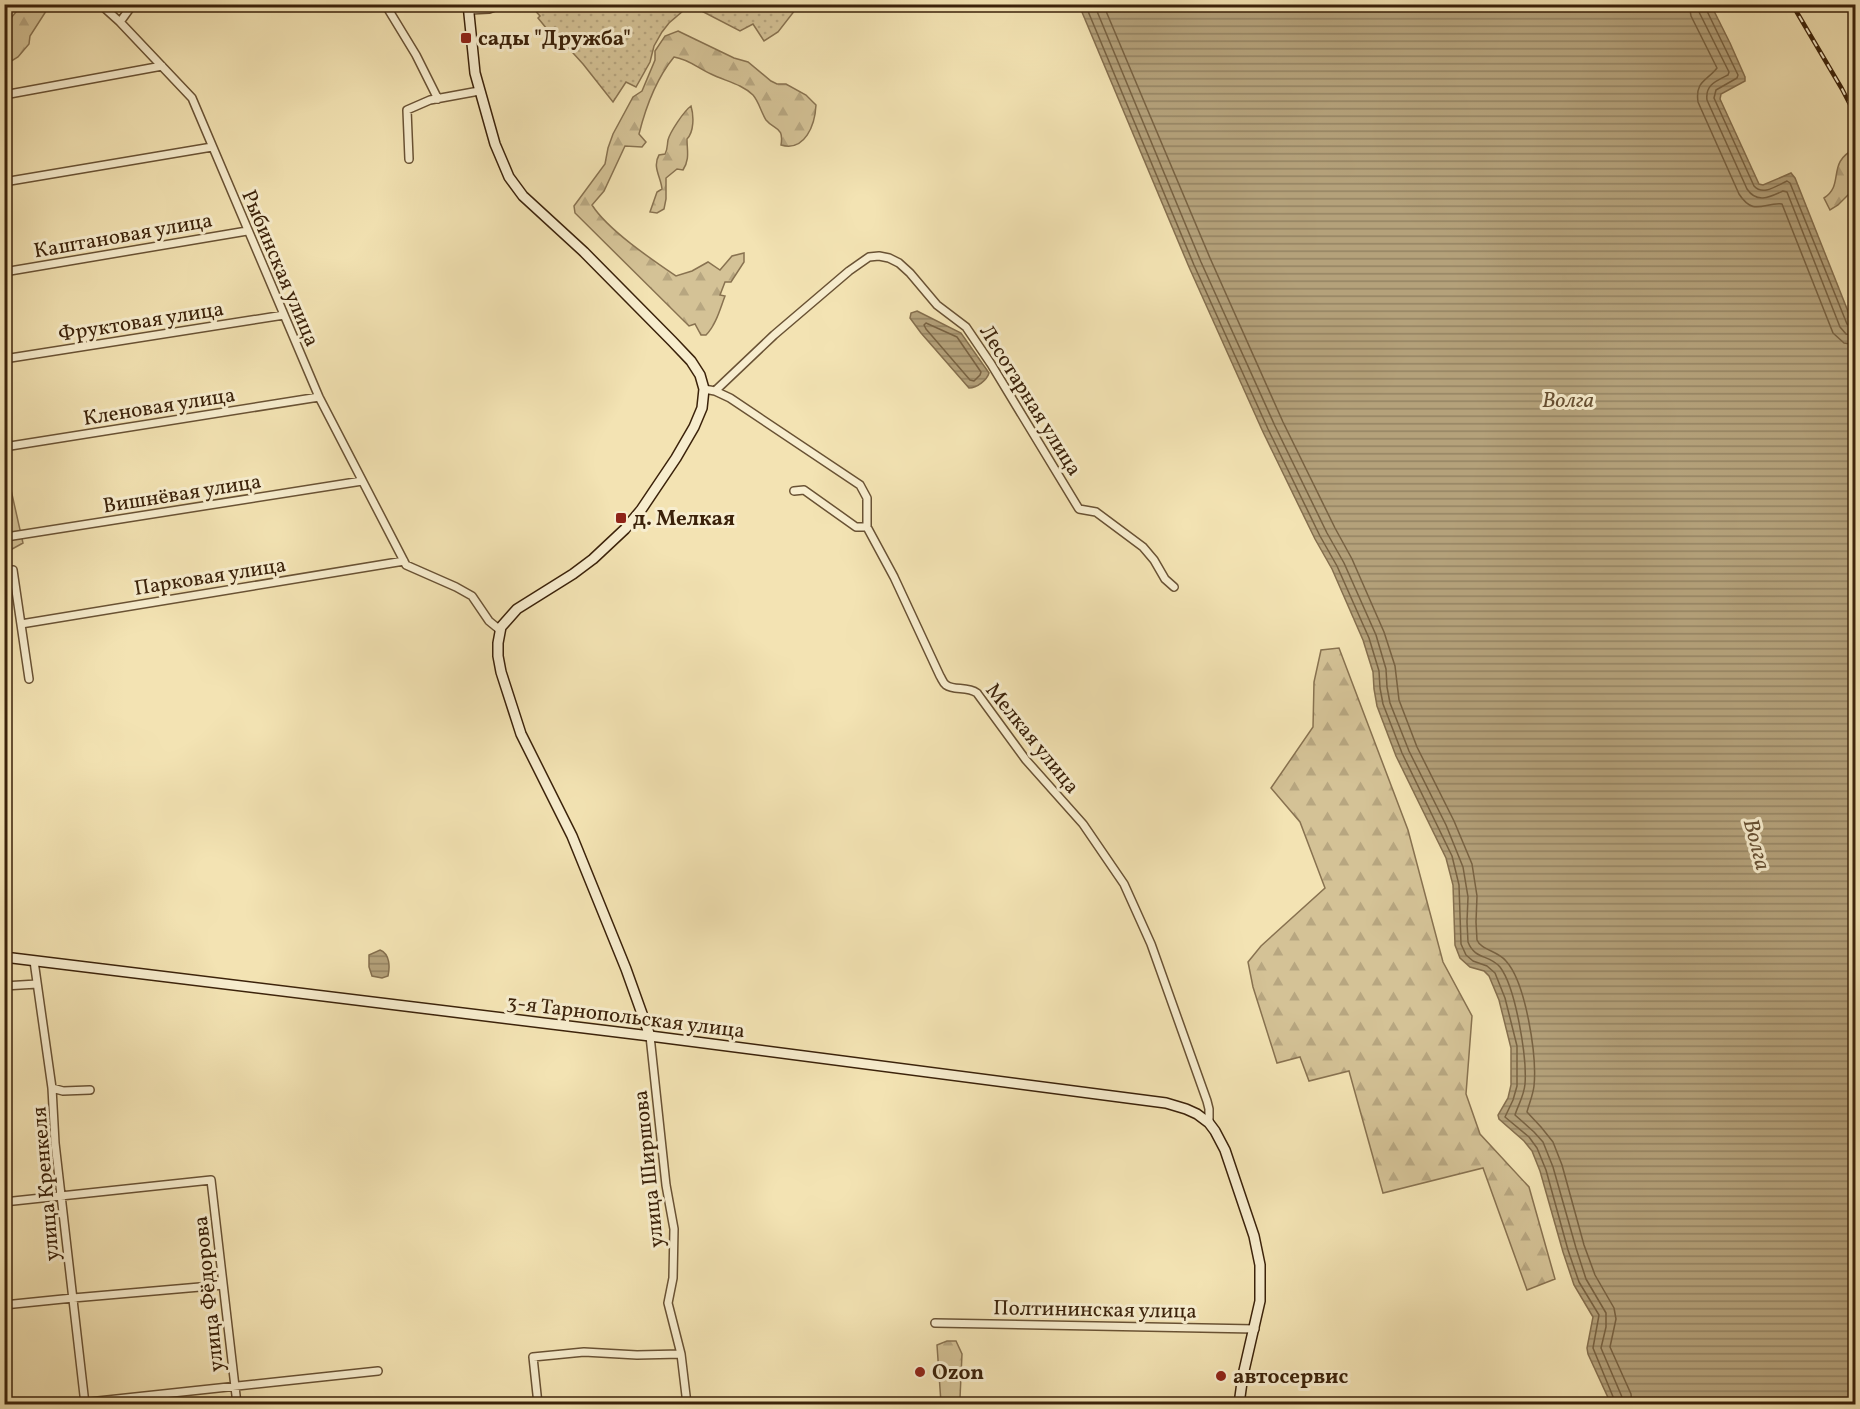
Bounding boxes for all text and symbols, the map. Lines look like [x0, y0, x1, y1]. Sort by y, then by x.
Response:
place label: сады "Дружба" [478, 25, 631, 54]
marker: сады "Дружба" [459, 31, 473, 45]
street label: Рыбинская улица [234, 186, 326, 351]
street label: Каштановая улица [32, 206, 215, 266]
street label: Фруктовая улица [56, 295, 226, 350]
street label: Лесотарная улица [972, 320, 1088, 482]
street label: Кленовая улица [81, 381, 237, 434]
water label: Волга [1542, 386, 1594, 417]
street label: Вишнёвая улица [101, 468, 264, 521]
place label: д. Мелкая [633, 505, 735, 534]
marker: д. Мелкая [614, 511, 628, 525]
street label: Парковая улица [132, 551, 288, 604]
street label: Мелкая улица [978, 677, 1086, 801]
water label: Волга [1734, 815, 1777, 874]
street label: 3-я Тарнопольская улица [505, 988, 747, 1047]
street label: улица Ширшова [627, 1089, 672, 1249]
street label: улица Кренкеля [25, 1105, 68, 1262]
street label: улица Фёдорова [187, 1214, 232, 1373]
street label: Полтининская улица [993, 1294, 1197, 1327]
place label: Ozon [932, 1359, 984, 1388]
place label: автосервис [1233, 1363, 1349, 1392]
marker: Ozon [913, 1365, 927, 1379]
marker: автосервис [1214, 1369, 1228, 1383]

